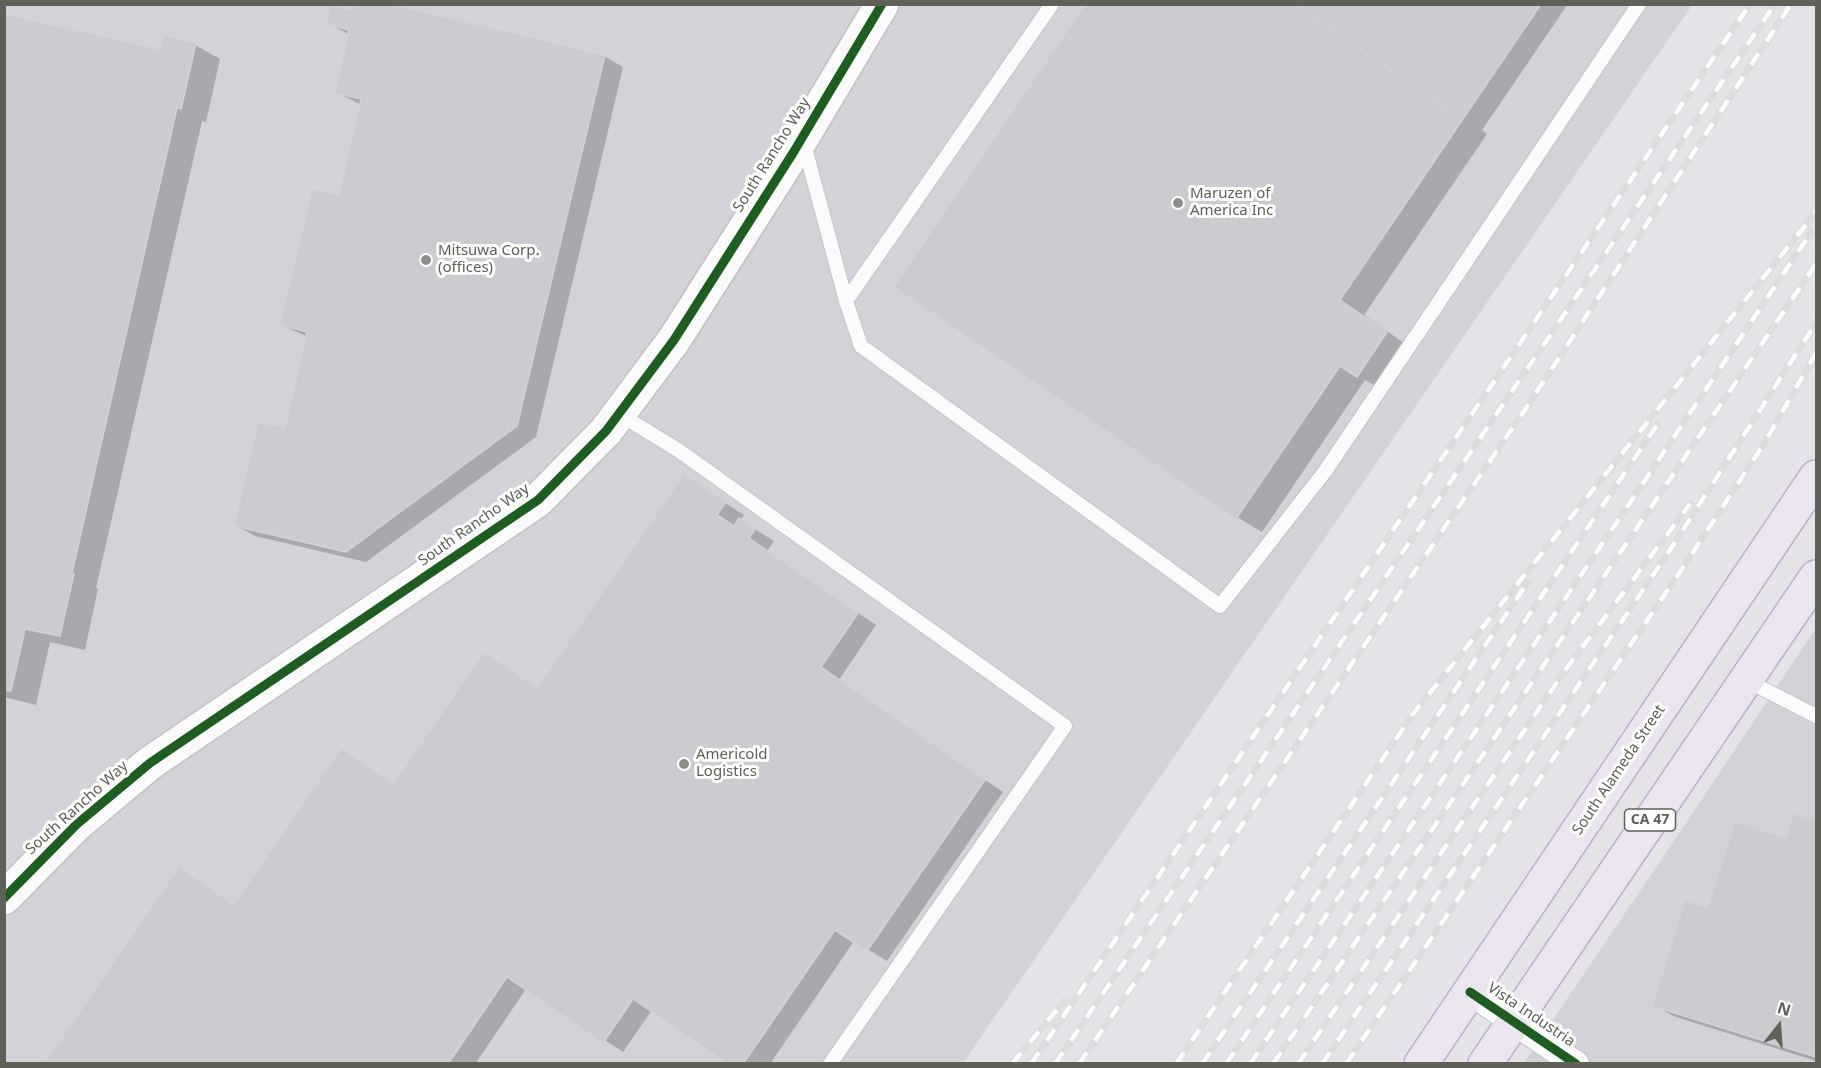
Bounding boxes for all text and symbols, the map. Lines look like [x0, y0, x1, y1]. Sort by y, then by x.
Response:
street label: South Rancho Way [730, 95, 814, 215]
place label: Maruzen of America Inc [1190, 185, 1273, 220]
marker: Maruzen of America Inc [1171, 196, 1185, 210]
place label: Mitsuwa Corp. (offices) [438, 242, 539, 277]
marker: Mitsuwa Corp. (offices) [419, 253, 433, 267]
street label: South Rancho Way [415, 480, 533, 570]
street label: South Alameda Street [1569, 702, 1669, 838]
place label: Americold Logistics [696, 746, 768, 781]
street label: South Rancho Way [22, 757, 132, 859]
marker: Americold Logistics [677, 757, 691, 771]
road number: CA 47 [1624, 809, 1676, 831]
street label: Vista Industria [1484, 979, 1578, 1051]
north arrow [1749, 996, 1809, 1056]
text: N [1775, 996, 1794, 1021]

